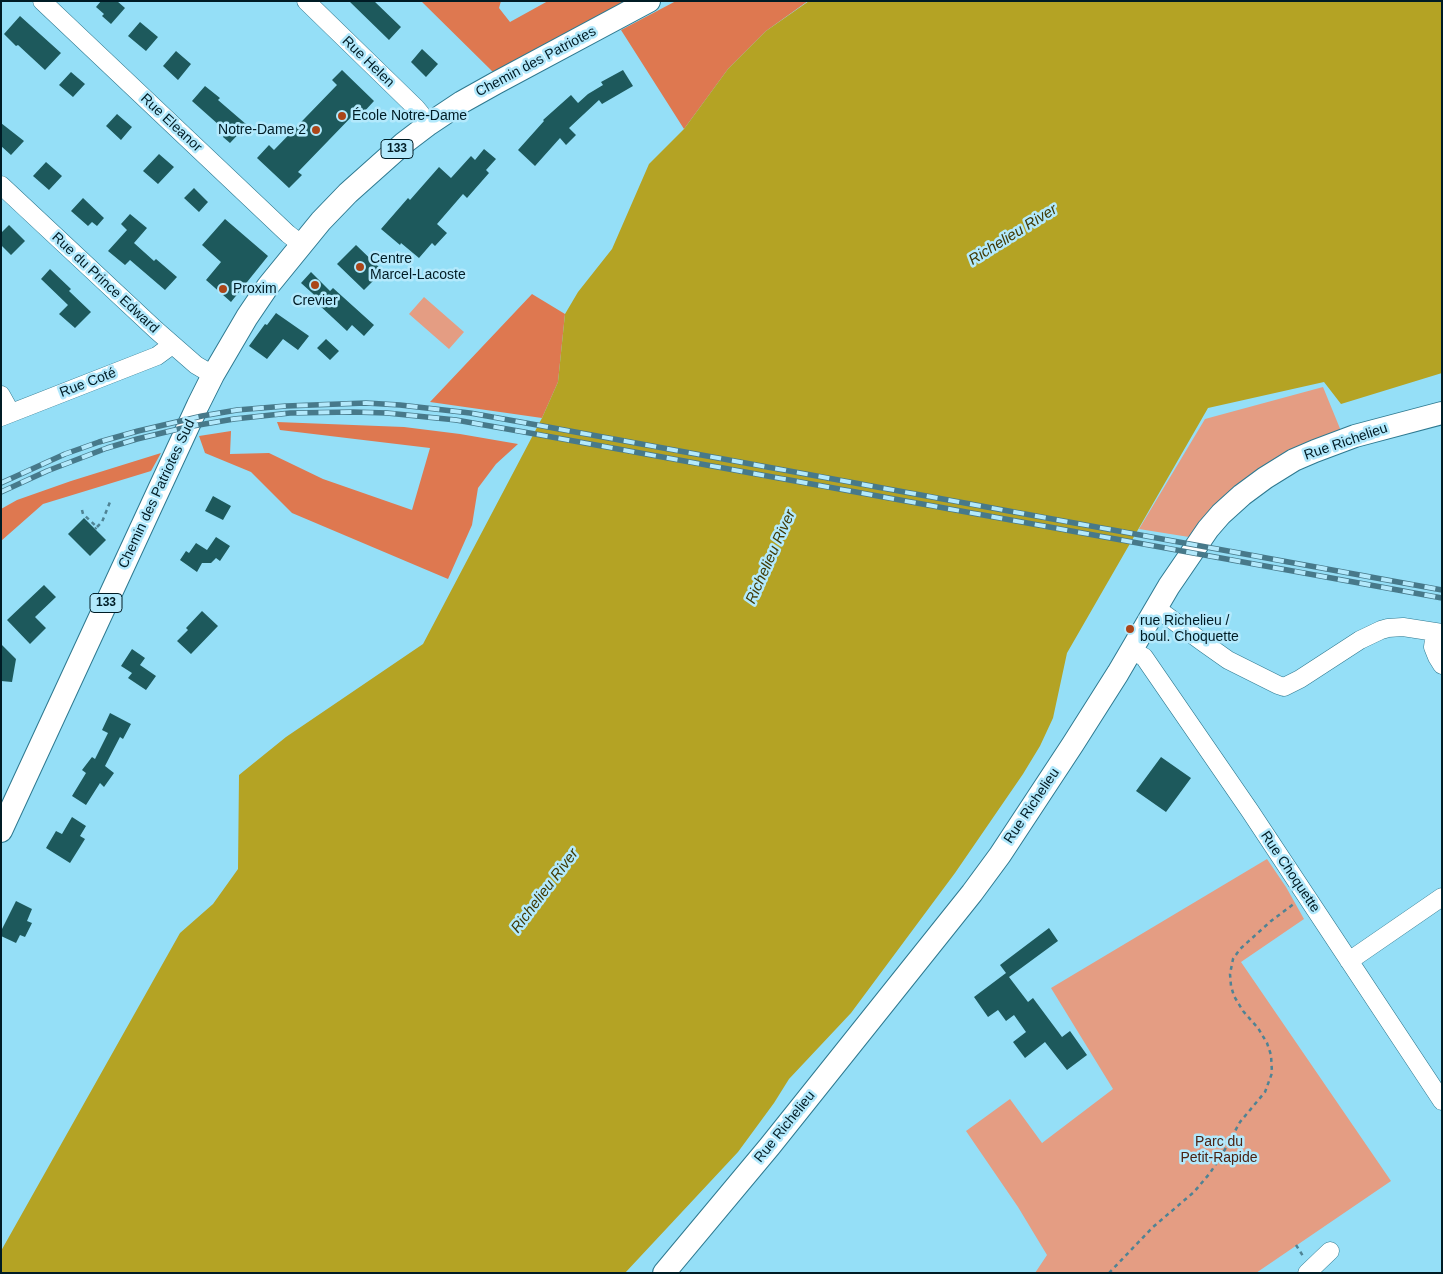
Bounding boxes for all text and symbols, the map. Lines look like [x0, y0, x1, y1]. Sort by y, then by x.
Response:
street label: Chemin des Patriotes [473, 23, 599, 101]
street label: Rue Helen [338, 33, 398, 91]
street label: Rue Eleanor [137, 90, 205, 156]
place label: École Notre-Dame [352, 108, 467, 124]
marker: École Notre-Dame [336, 110, 348, 122]
place label: Notre-Dame 2 [218, 122, 306, 138]
marker: Notre-Dame 2 [310, 124, 322, 136]
road number: 133 [381, 140, 413, 158]
water label: Richelieu River [965, 201, 1061, 269]
street label: Rue du Prince Edward [48, 229, 162, 337]
place label: Centre Marcel-Lacoste [370, 251, 466, 284]
marker: Centre Marcel-Lacoste [354, 261, 366, 273]
marker: Crevier [309, 279, 321, 291]
place label: Proxim [233, 281, 277, 297]
marker: Proxim [217, 283, 229, 295]
place label: Crevier [292, 293, 338, 309]
street label: Rue Coté [57, 365, 119, 401]
street label: Chemin des Patriotes Sud [115, 417, 199, 571]
street label: Rue Richelieu [1302, 420, 1390, 464]
water label: Richelieu River [742, 507, 800, 607]
road number: 133 [90, 594, 122, 612]
place label: rue Richelieu / boul. Choquette [1140, 613, 1239, 646]
marker: rue Richelieu / boul. Choquette [1124, 623, 1136, 635]
street label: Rue Richelieu [1001, 765, 1063, 847]
street label: Rue Choquette [1257, 828, 1323, 916]
water label: Richelieu River [507, 845, 583, 937]
street label: Rue Richelieu [751, 1088, 819, 1166]
park label: Parc du Petit-Rapide [1180, 1134, 1258, 1166]

